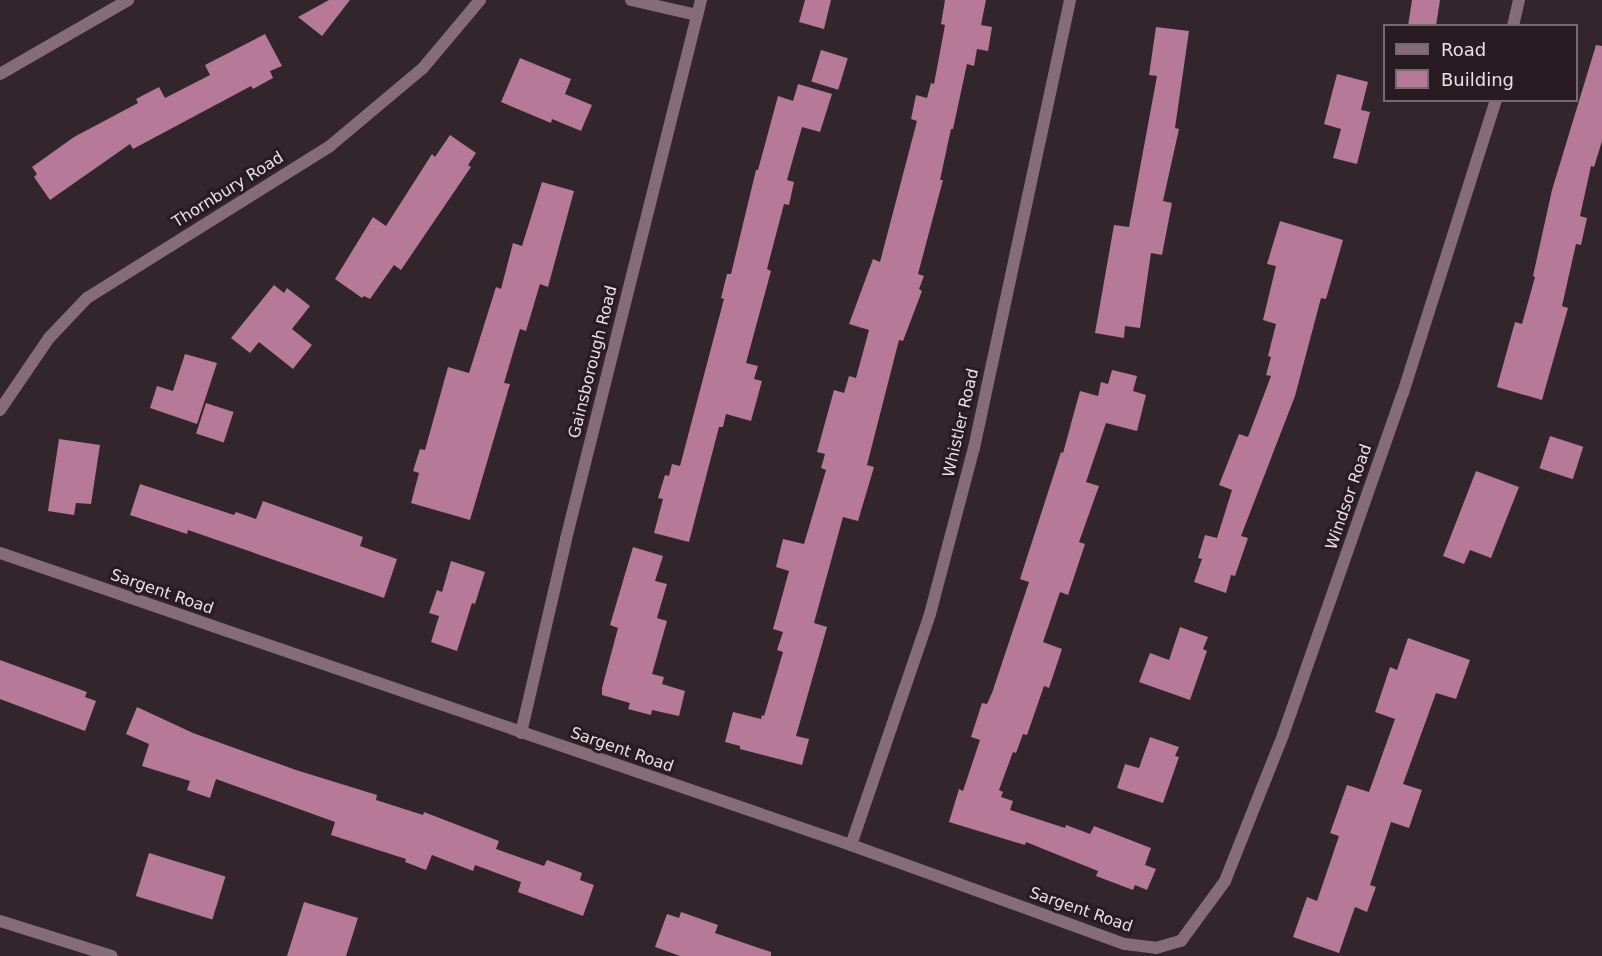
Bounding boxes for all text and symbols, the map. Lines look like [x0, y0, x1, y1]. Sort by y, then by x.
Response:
legend [1383, 24, 1578, 102]
text: Road [1441, 39, 1486, 60]
text: Building [1441, 69, 1514, 90]
street label: Thornbury Road [169, 148, 287, 232]
street label: Gainsborough Road [565, 284, 621, 440]
street label: Whistler Road [939, 367, 983, 479]
street label: Windsor Road [1322, 442, 1376, 552]
street label: Sargent Road [108, 565, 216, 619]
street label: Sargent Road [568, 723, 676, 777]
street label: Sargent Road [1027, 883, 1135, 937]

